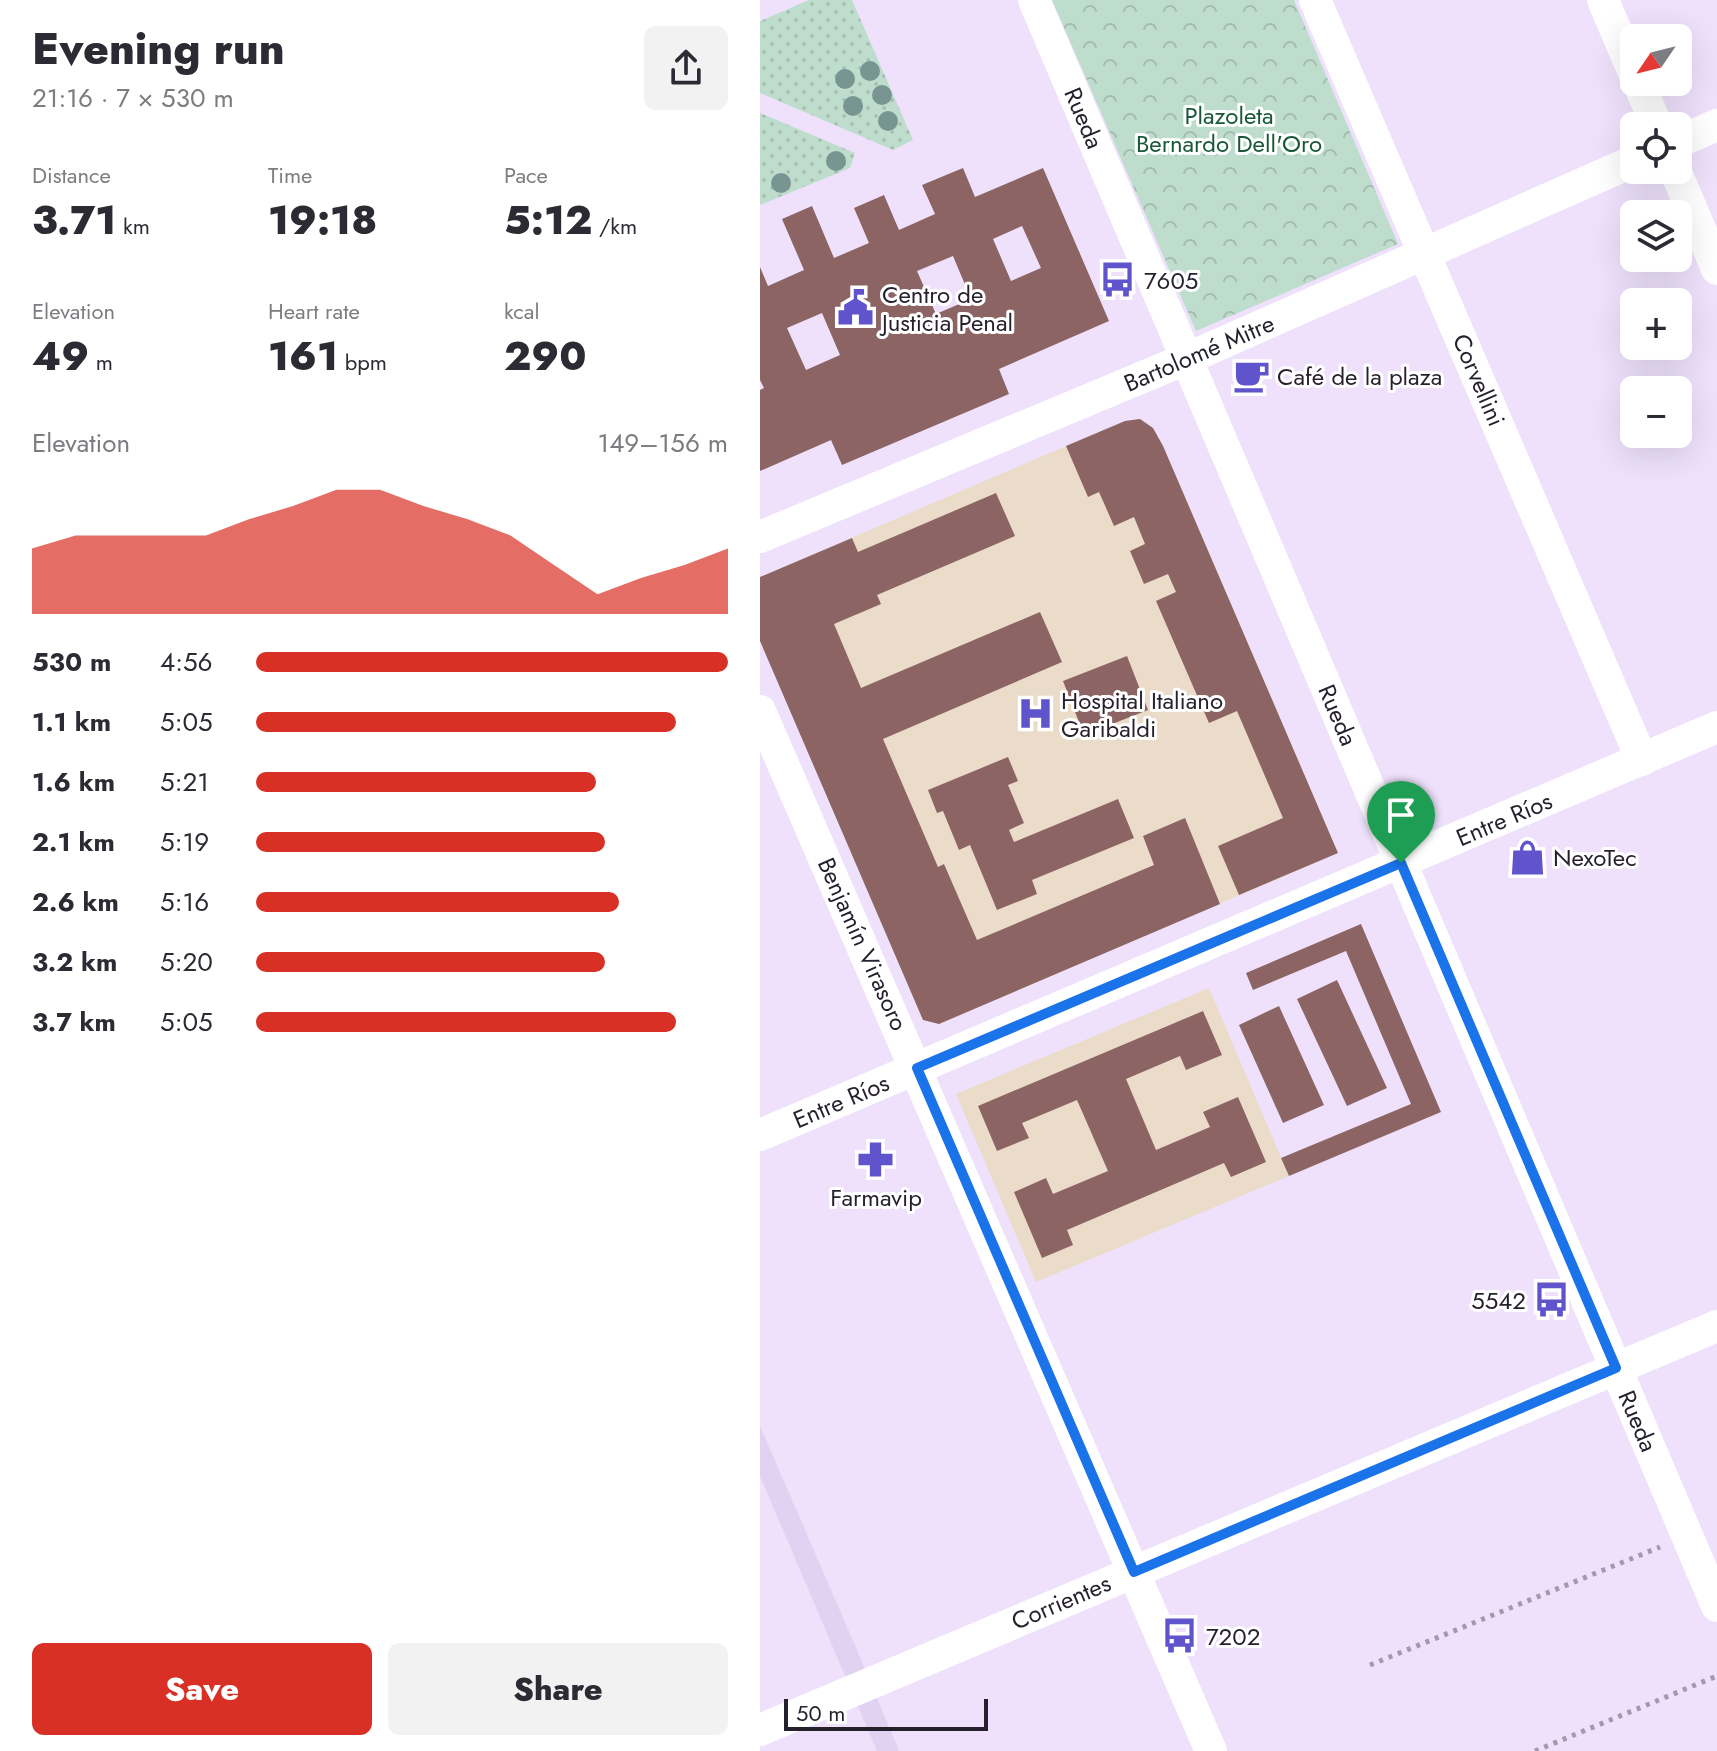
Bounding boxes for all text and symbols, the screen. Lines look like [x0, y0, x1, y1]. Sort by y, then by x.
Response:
text: Evening run [32, 17, 285, 81]
north arrow [1620, 24, 1692, 96]
map controls [1620, 24, 1692, 448]
button: share [644, 26, 728, 110]
text: 21:16 · 7 × 530 m [32, 79, 234, 117]
street label: Rueda [1055, 82, 1113, 154]
park label: Plazoleta Bernardo Dell'Oro [1136, 98, 1322, 161]
button: locate [1620, 112, 1692, 184]
text: Distance [32, 159, 111, 191]
text: Time [268, 159, 312, 191]
text: Pace [504, 159, 548, 191]
text: 3.71 [32, 191, 116, 249]
text: 19:18 [268, 191, 377, 249]
text: 5:12 [504, 191, 592, 249]
button: layers [1620, 200, 1692, 272]
text: km [116, 210, 150, 242]
text: /km [592, 210, 637, 242]
bus stop icon: 7605 [1099, 261, 1137, 299]
place label: 7605 [1144, 263, 1198, 298]
place label: Centro de Justicia Penal [879, 277, 1013, 340]
button: + [1620, 288, 1692, 360]
public building icon: Centro de Justicia Penal [837, 289, 875, 327]
text: Elevation [32, 295, 115, 327]
text: Heart rate [268, 295, 360, 327]
text: kcal [504, 295, 540, 327]
street label: Bartolomé Mitre [1118, 306, 1280, 400]
text: 49 [32, 327, 89, 385]
text: 161 [268, 327, 338, 385]
text: 290 [504, 327, 586, 385]
street label: Corvellini [1444, 328, 1514, 432]
text: m [89, 346, 113, 378]
text: bpm [338, 346, 387, 378]
cafe icon: Café de la plaza [1232, 357, 1270, 395]
place label: Café de la plaza [1277, 359, 1442, 394]
button: − [1620, 376, 1692, 448]
text: Elevation [32, 424, 130, 462]
text: 149–156 m [598, 424, 728, 462]
text: 530 m [32, 643, 111, 681]
text: 4:56 [160, 643, 213, 681]
street label: Rueda [1309, 679, 1367, 751]
place label: Hospital Italiano Garibaldi [1061, 683, 1223, 746]
hospital icon: Hospital Italiano Garibaldi [1016, 695, 1054, 733]
text: 1.1 km [32, 703, 111, 741]
text: 5:05 [160, 703, 213, 741]
text: 1.6 km [32, 763, 115, 801]
text: 5:21 [160, 763, 209, 801]
pin [1367, 781, 1435, 863]
street label: Entre Ríos [1450, 783, 1558, 855]
icon: arrive [1379, 793, 1423, 837]
text: 2.1 km [32, 823, 115, 861]
text: 5:19 [160, 823, 209, 861]
shop icon: NexoTec [1508, 838, 1546, 876]
place label: NexoTec [1553, 840, 1637, 875]
street label: Benjamín Virasoro [809, 852, 917, 1036]
text: 2.6 km [32, 883, 119, 921]
text: 5:16 [160, 883, 209, 921]
text: 3.2 km [32, 943, 117, 981]
text: 5:20 [160, 943, 213, 981]
text: 3.7 km [32, 1003, 116, 1041]
text: 5:05 [160, 1003, 213, 1041]
street label: Entre Ríos [787, 1065, 895, 1137]
pharmacy icon: Farmavip [857, 1141, 895, 1179]
place label: Farmavip [830, 1180, 922, 1215]
bus stop icon: 5542 [1533, 1281, 1571, 1319]
place label: 5542 [1471, 1283, 1526, 1318]
street label: Rueda [1609, 1385, 1667, 1457]
street label: Corrientes [1006, 1565, 1116, 1639]
bus stop icon: 7202 [1161, 1617, 1199, 1655]
place label: 7202 [1206, 1619, 1260, 1654]
button: Save [32, 1643, 372, 1735]
button: Share [388, 1643, 728, 1735]
scale bar [784, 1695, 988, 1731]
text: 50 m [796, 1697, 845, 1729]

